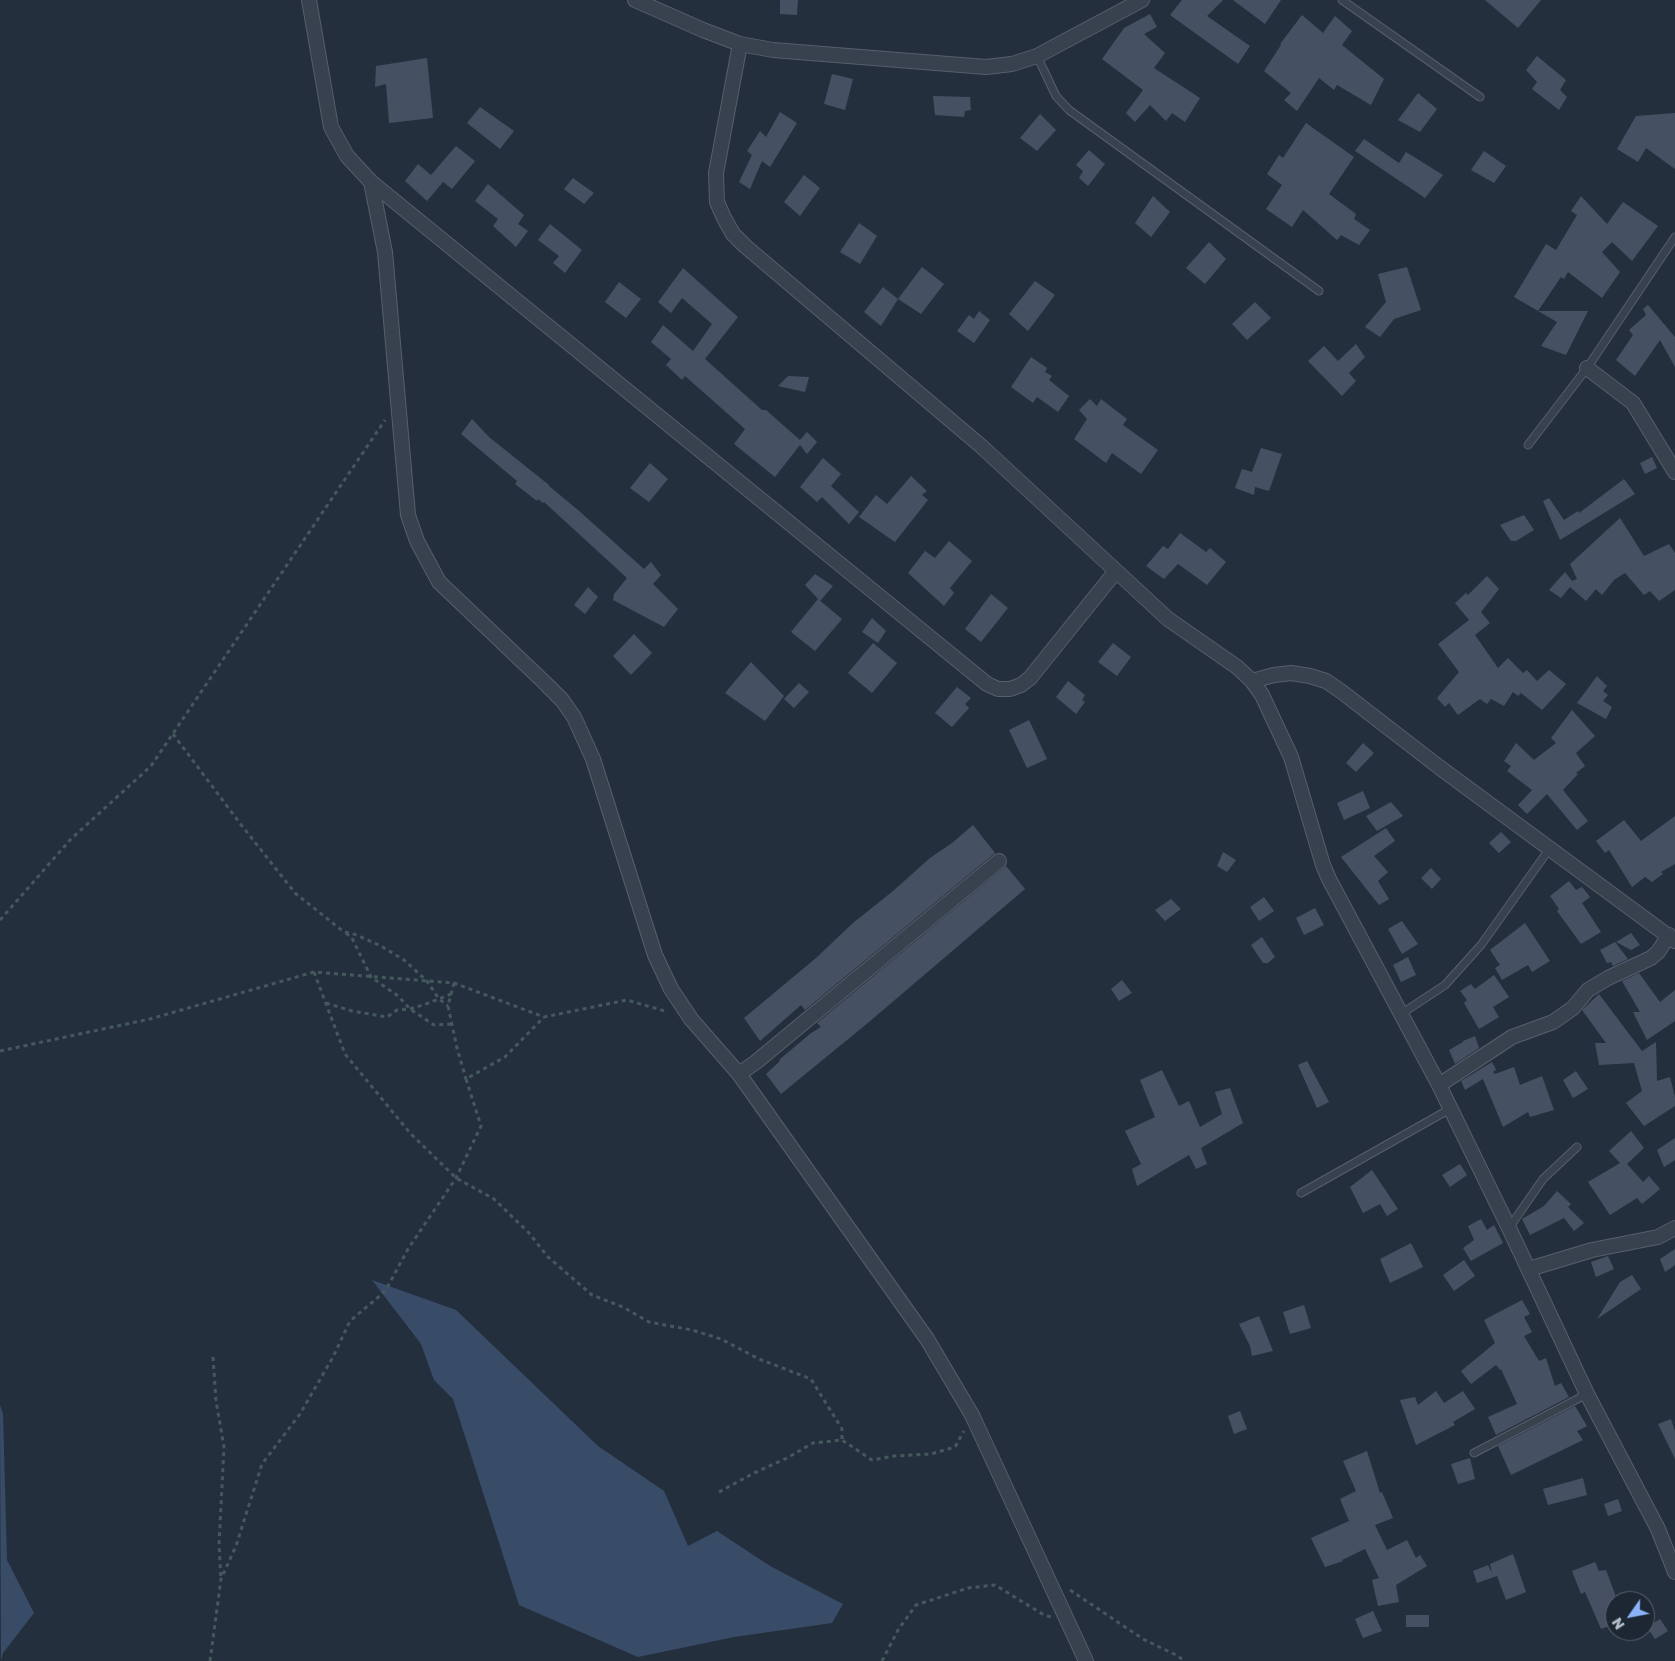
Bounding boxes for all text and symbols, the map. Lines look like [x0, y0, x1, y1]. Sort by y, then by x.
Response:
north arrow [1605, 1591, 1655, 1641]
text: N [1608, 1615, 1628, 1633]

